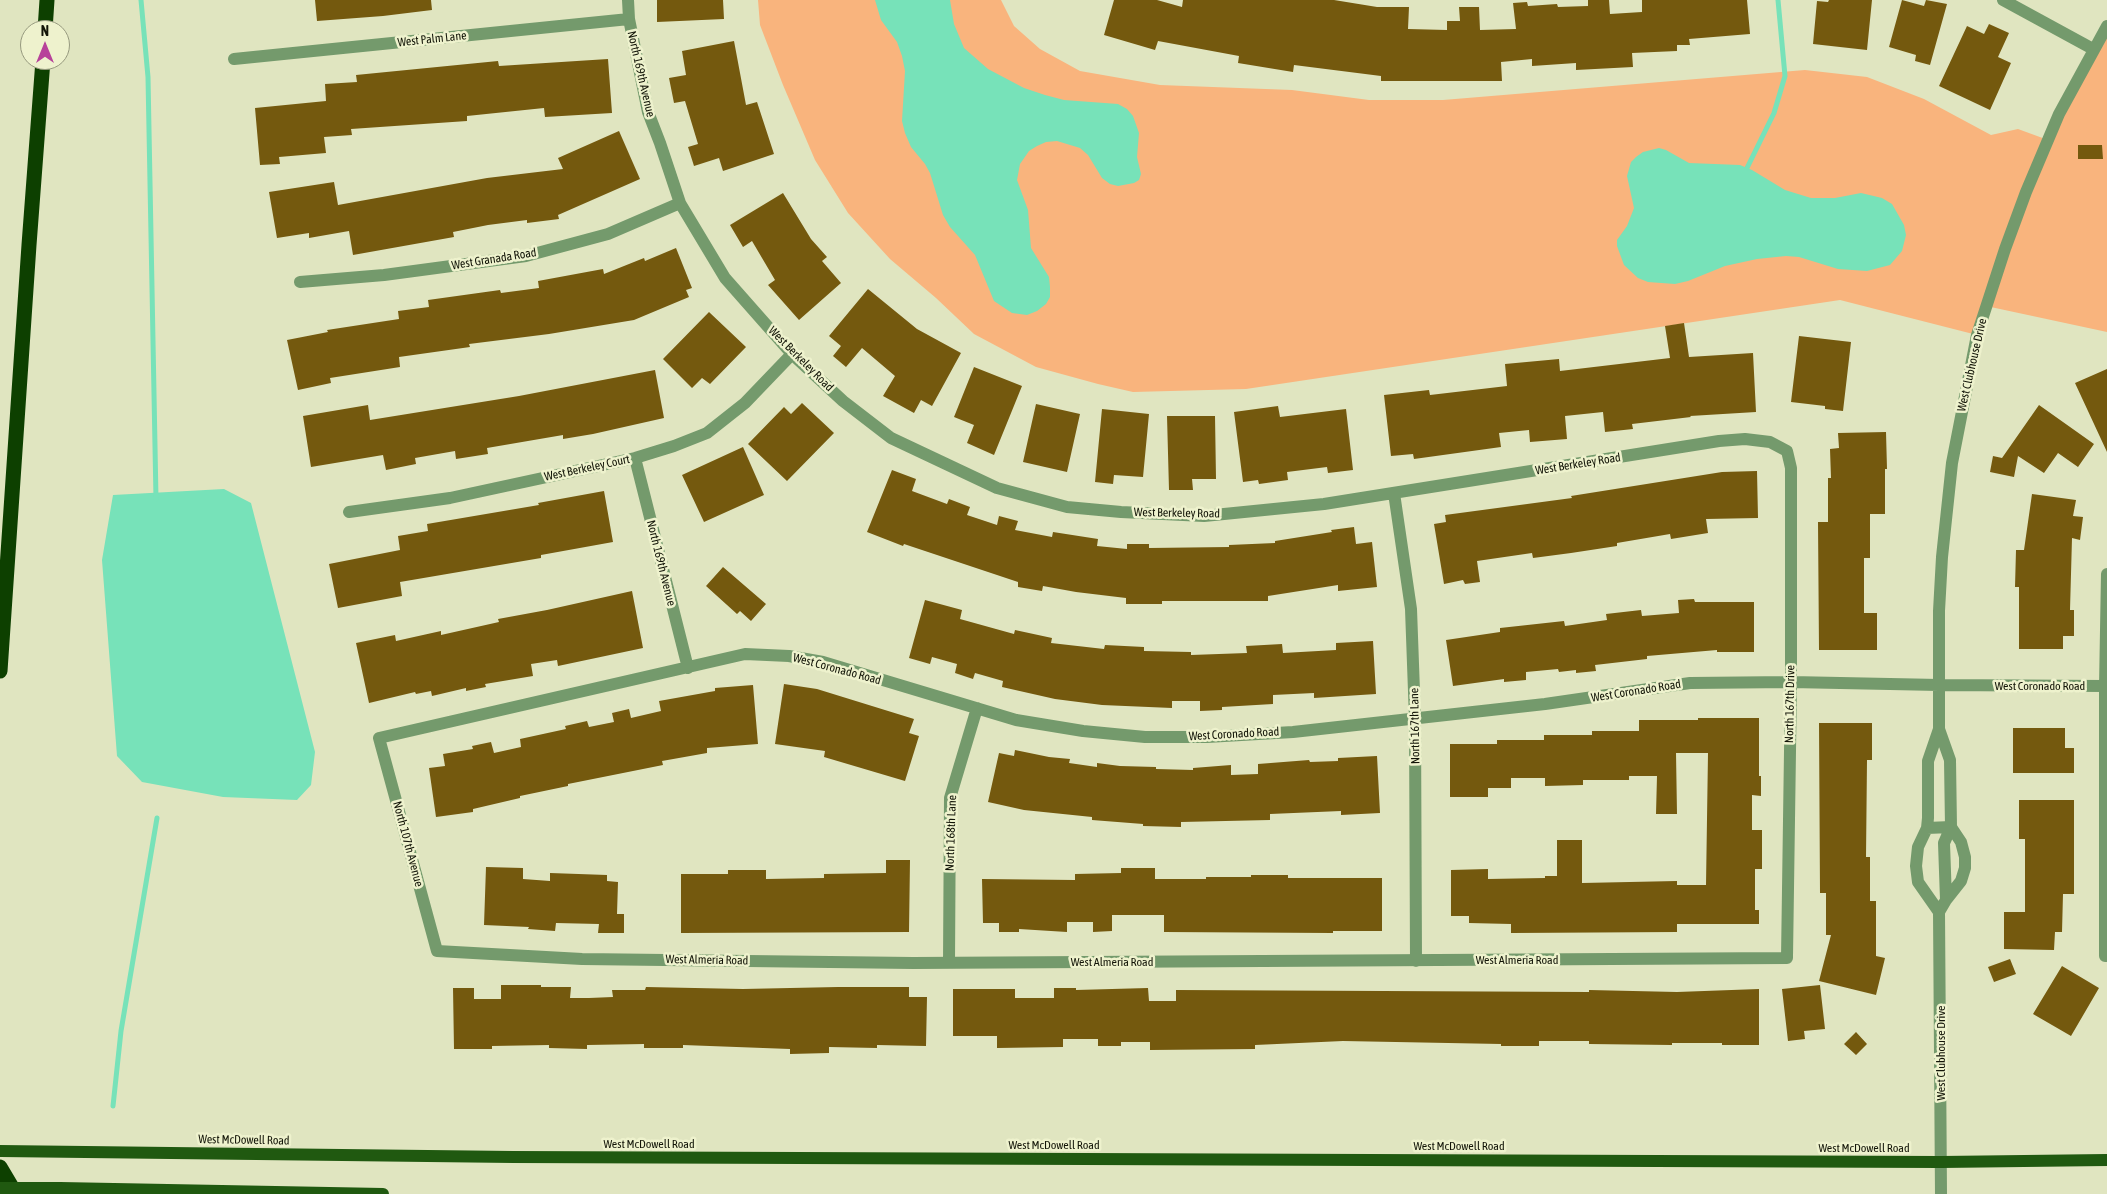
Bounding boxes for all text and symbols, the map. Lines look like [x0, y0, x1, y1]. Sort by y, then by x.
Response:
north arrow [20, 20, 70, 70]
text: N [41, 23, 49, 39]
street label: West Palm Lane [397, 28, 467, 50]
street label: North 169th Avenue [624, 29, 658, 119]
street label: West Granada Road [451, 245, 537, 273]
street label: West Clubhouse Drive [1954, 317, 1990, 413]
street label: West Berkeley Road [765, 323, 837, 395]
street label: West Berkeley Road [1534, 450, 1622, 478]
street label: West Berkeley Court [543, 452, 631, 484]
street label: West Berkeley Road [1134, 505, 1220, 521]
street label: North 169th Avenue [643, 519, 679, 607]
street label: West Coronado Road [791, 650, 883, 688]
street label: North 167th Drive [1782, 665, 1798, 743]
street label: West Coronado Road [1590, 677, 1682, 705]
street label: West Coronado Road [1995, 679, 2085, 693]
street label: North 167th Lane [1407, 688, 1423, 764]
street label: West Coronado Road [1188, 724, 1280, 744]
street label: North 168th Lane [942, 795, 960, 871]
street label: North 107th Avenue [390, 800, 426, 888]
street label: West Almeria Road [666, 952, 748, 968]
street label: West Almeria Road [1476, 953, 1558, 967]
street label: West Almeria Road [1071, 955, 1153, 969]
street label: West Clubhouse Drive [1934, 1005, 1948, 1101]
street label: West McDowell Road [198, 1132, 290, 1148]
street label: West McDowell Road [603, 1137, 695, 1151]
street label: West McDowell Road [1008, 1138, 1100, 1152]
street label: West McDowell Road [1413, 1139, 1505, 1153]
street label: West McDowell Road [1818, 1141, 1910, 1155]

